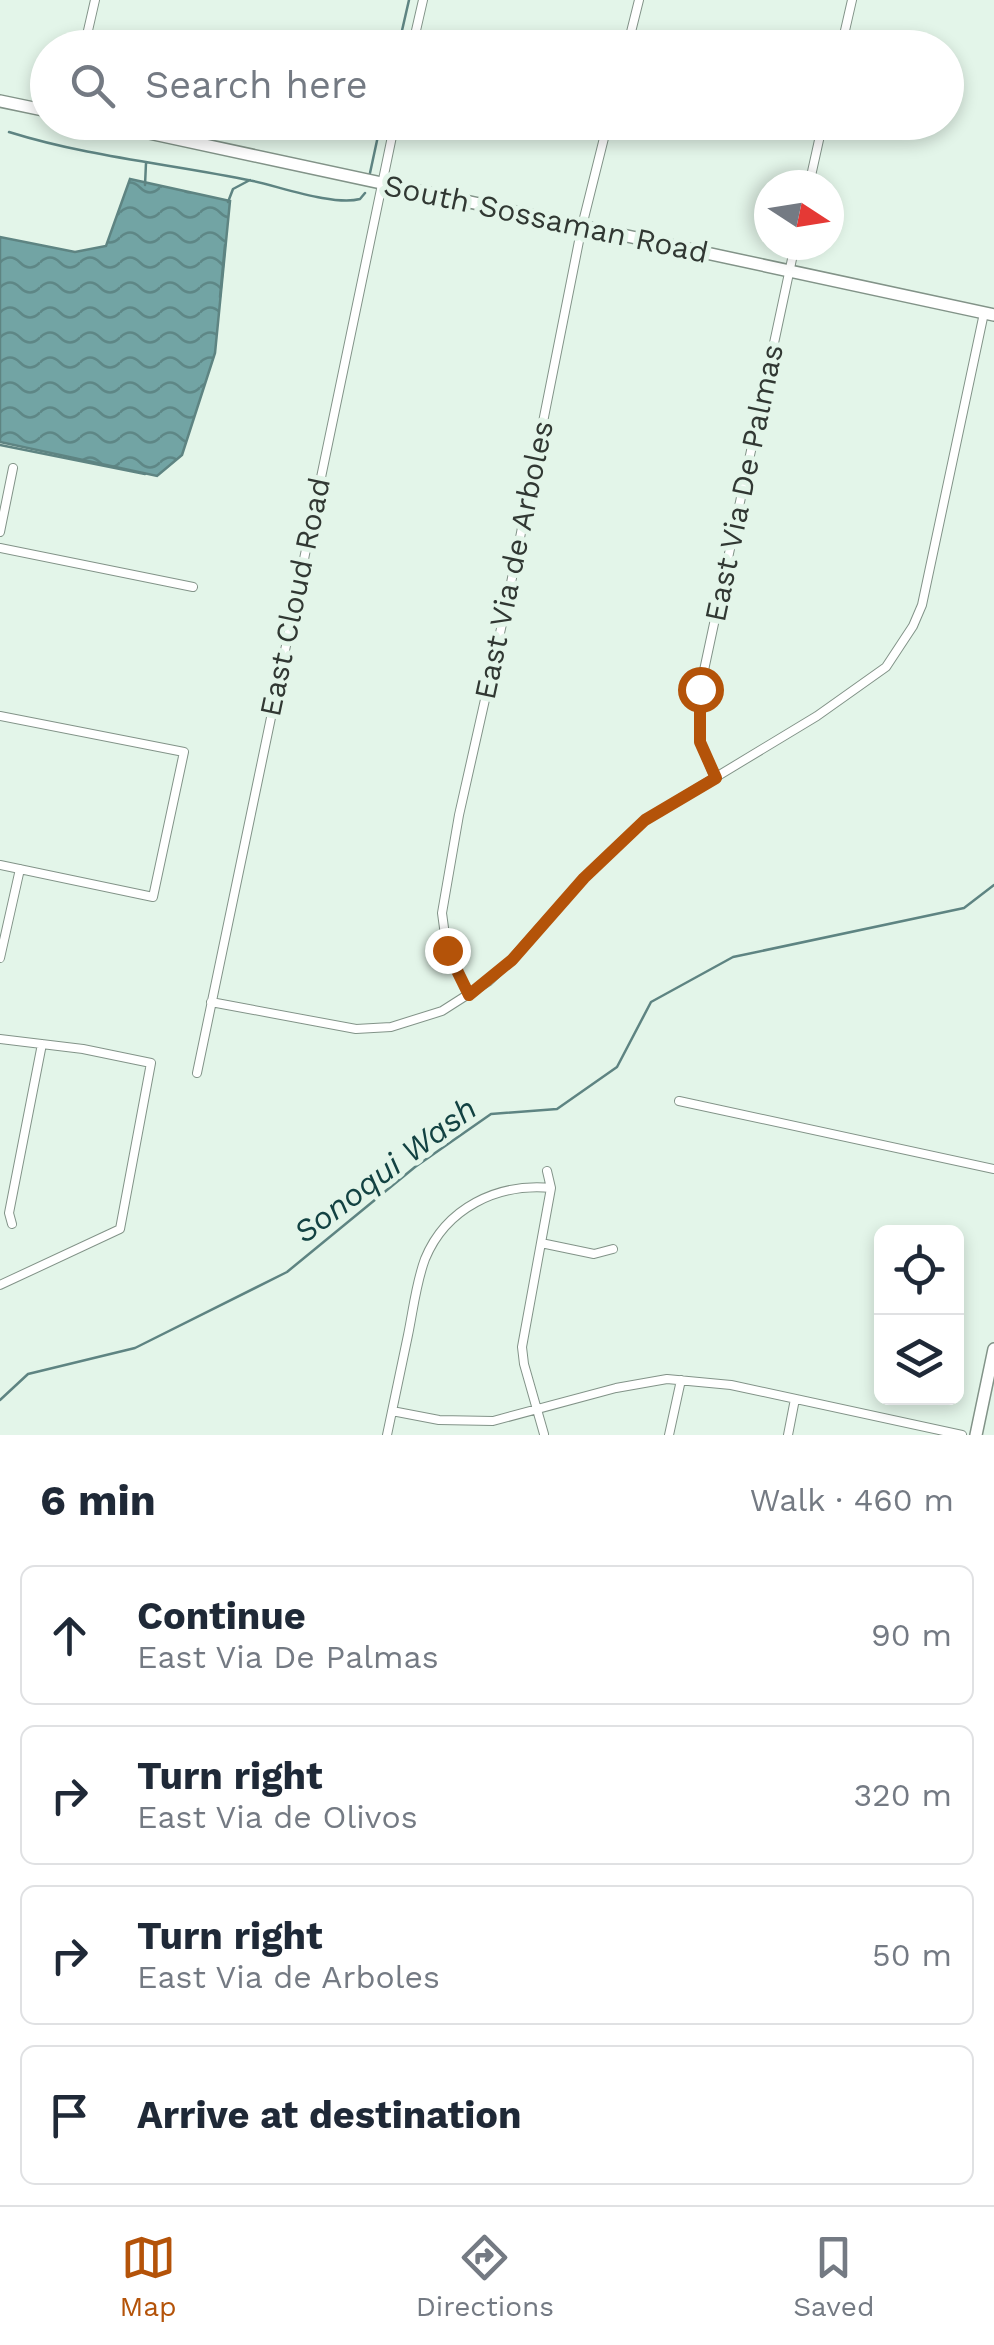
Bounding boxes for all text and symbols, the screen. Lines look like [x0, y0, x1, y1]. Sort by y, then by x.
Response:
search box [30, 30, 964, 140]
icon: search [65, 58, 120, 113]
text: Search here [145, 63, 368, 107]
street label: South Sossaman Road [381, 167, 711, 270]
north arrow [754, 170, 844, 260]
street label: East Via De Palmas [697, 341, 790, 625]
street label: East Via de Arboles [467, 417, 560, 702]
street label: East Cloud Road [252, 474, 337, 720]
route start [678, 667, 724, 713]
route end [425, 928, 471, 974]
water label: Sonoqui Wash [286, 1089, 484, 1251]
map controls [874, 1225, 964, 1405]
button: locate [874, 1225, 964, 1315]
button: layers [874, 1315, 964, 1405]
text: 6 min [40, 1476, 156, 1525]
text: Walk · 460 m [750, 1481, 954, 1519]
text: Continue [137, 1594, 306, 1638]
icon: ahead [42, 1608, 97, 1663]
text: 90 m [871, 1616, 952, 1654]
text: East Via De Palmas [137, 1638, 439, 1676]
text: Turn right [137, 1754, 323, 1798]
icon: right [42, 1768, 97, 1823]
text: 320 m [853, 1776, 952, 1814]
text: East Via de Olivos [137, 1798, 418, 1836]
text: Turn right [137, 1914, 323, 1958]
icon: right [42, 1928, 97, 1983]
text: 50 m [872, 1936, 952, 1974]
text: East Via de Arboles [137, 1958, 440, 1996]
icon: arrive [42, 2088, 97, 2143]
text: Arrive at destination [137, 2093, 522, 2137]
tab: Map [120, 2230, 177, 2323]
tab: Directions [416, 2230, 554, 2323]
tab: Saved [793, 2230, 874, 2323]

